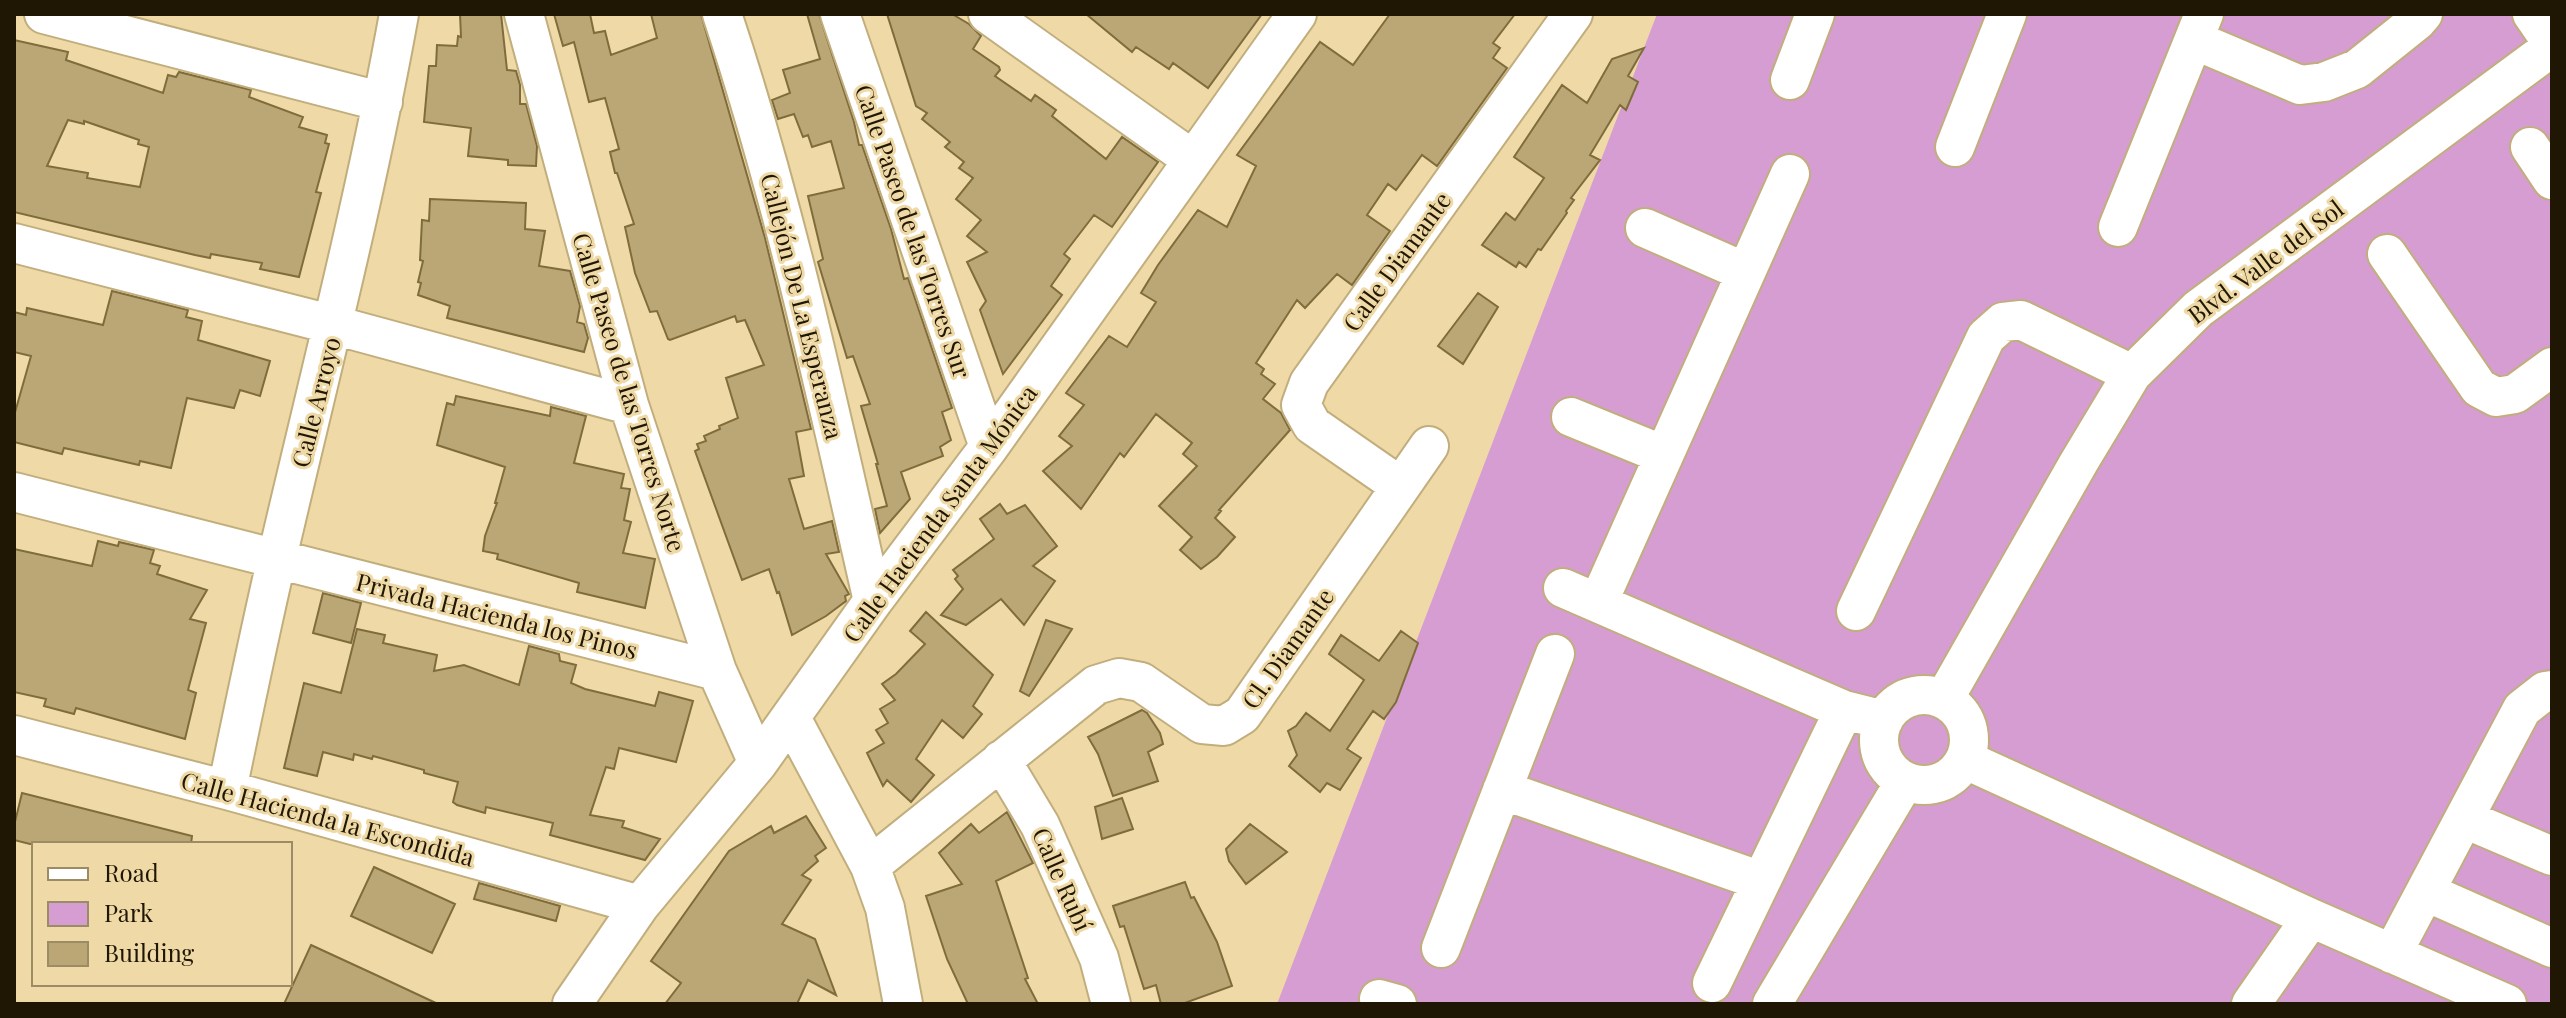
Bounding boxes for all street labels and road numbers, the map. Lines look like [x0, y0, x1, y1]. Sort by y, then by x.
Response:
street label: Calle Paseo de las Torres Sur [849, 80, 979, 382]
street label: Callejón De La Esperanza [754, 170, 852, 442]
street label: Calle Diamante [1335, 185, 1457, 337]
street label: Blvd. Valle del Sol [2181, 192, 2349, 330]
street label: Calle Paseo de las Torres Norte [566, 229, 694, 555]
street label: Calle Arroyo [283, 333, 347, 471]
street label: Calle Hacienda Santa Mónica [835, 378, 1043, 648]
street label: Privada Hacienda los Pinos [353, 565, 641, 665]
street label: Cl. Diamante [1234, 581, 1340, 715]
street label: Calle Hacienda la Escondida [178, 763, 478, 873]
street label: Calle Rubí [1026, 822, 1100, 936]

